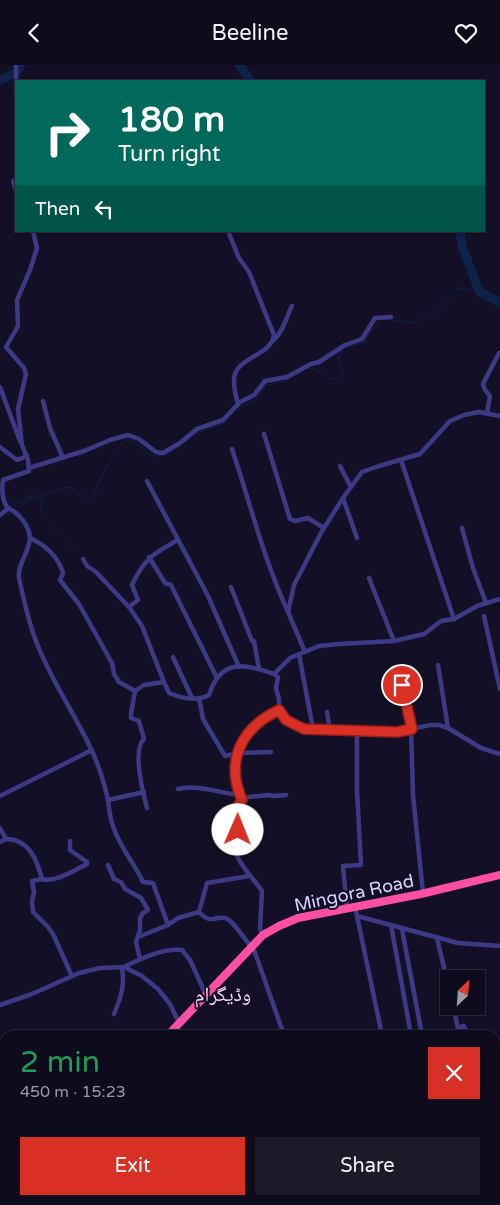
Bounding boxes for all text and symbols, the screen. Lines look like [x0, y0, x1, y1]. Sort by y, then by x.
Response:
icon: back [20, 19, 48, 47]
icon: heart [452, 19, 480, 47]
text: Beeline [212, 20, 288, 46]
text: 180 m [118, 99, 225, 141]
icon: right [35, 100, 100, 165]
text: Turn right [118, 141, 220, 167]
icon: left [90, 195, 118, 223]
text: Then [35, 198, 80, 220]
pin [381, 664, 423, 706]
icon: arrive [388, 671, 416, 699]
position arrow [211, 803, 263, 855]
street label: Mingora Road [292, 870, 416, 916]
north arrow [440, 970, 485, 1015]
map controls [440, 970, 485, 1015]
district label: وڈیگرام [195, 983, 251, 1008]
text: 2 min [20, 1044, 100, 1081]
button: close [428, 1047, 480, 1099]
text: 450 m · 15:23 [20, 1082, 126, 1102]
button: Exit [20, 1137, 245, 1195]
button: Share [255, 1137, 480, 1195]

